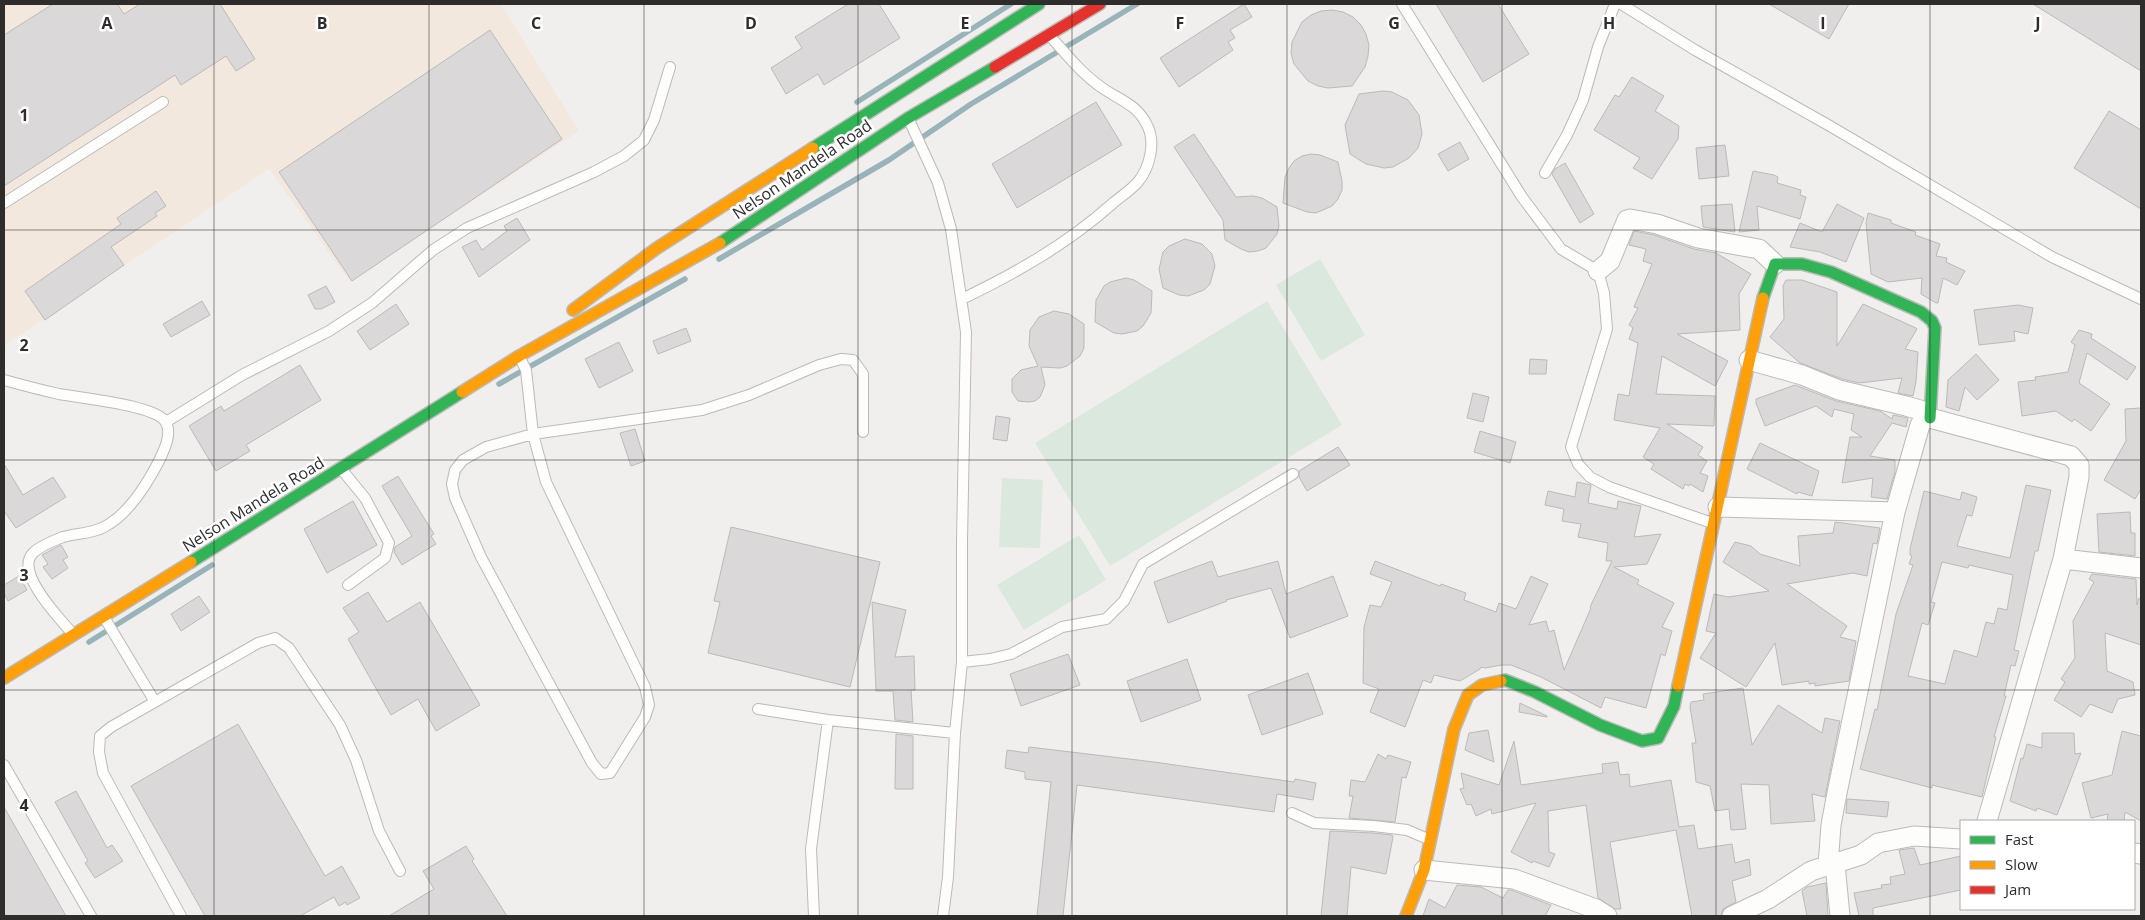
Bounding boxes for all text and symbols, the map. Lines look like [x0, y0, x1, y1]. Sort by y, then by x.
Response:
text: A [101, 12, 113, 34]
text: B [317, 12, 327, 34]
text: C [531, 12, 541, 34]
text: D [745, 12, 757, 34]
text: E [961, 12, 970, 34]
text: F [1176, 12, 1184, 34]
text: G [1388, 12, 1400, 34]
text: H [1603, 12, 1615, 34]
text: I [1820, 12, 1826, 34]
text: J [2033, 12, 2041, 34]
text: 1 [19, 104, 29, 126]
street label: Nelson Mandela Road [728, 114, 876, 224]
text: 2 [19, 334, 29, 356]
street label: Nelson Mandela Road [178, 451, 328, 557]
text: 3 [19, 564, 29, 586]
text: 4 [19, 794, 29, 816]
legend [1960, 820, 2135, 910]
text: Fast [2005, 829, 2034, 849]
text: Slow [2005, 854, 2038, 874]
text: Jam [2003, 879, 2031, 899]

